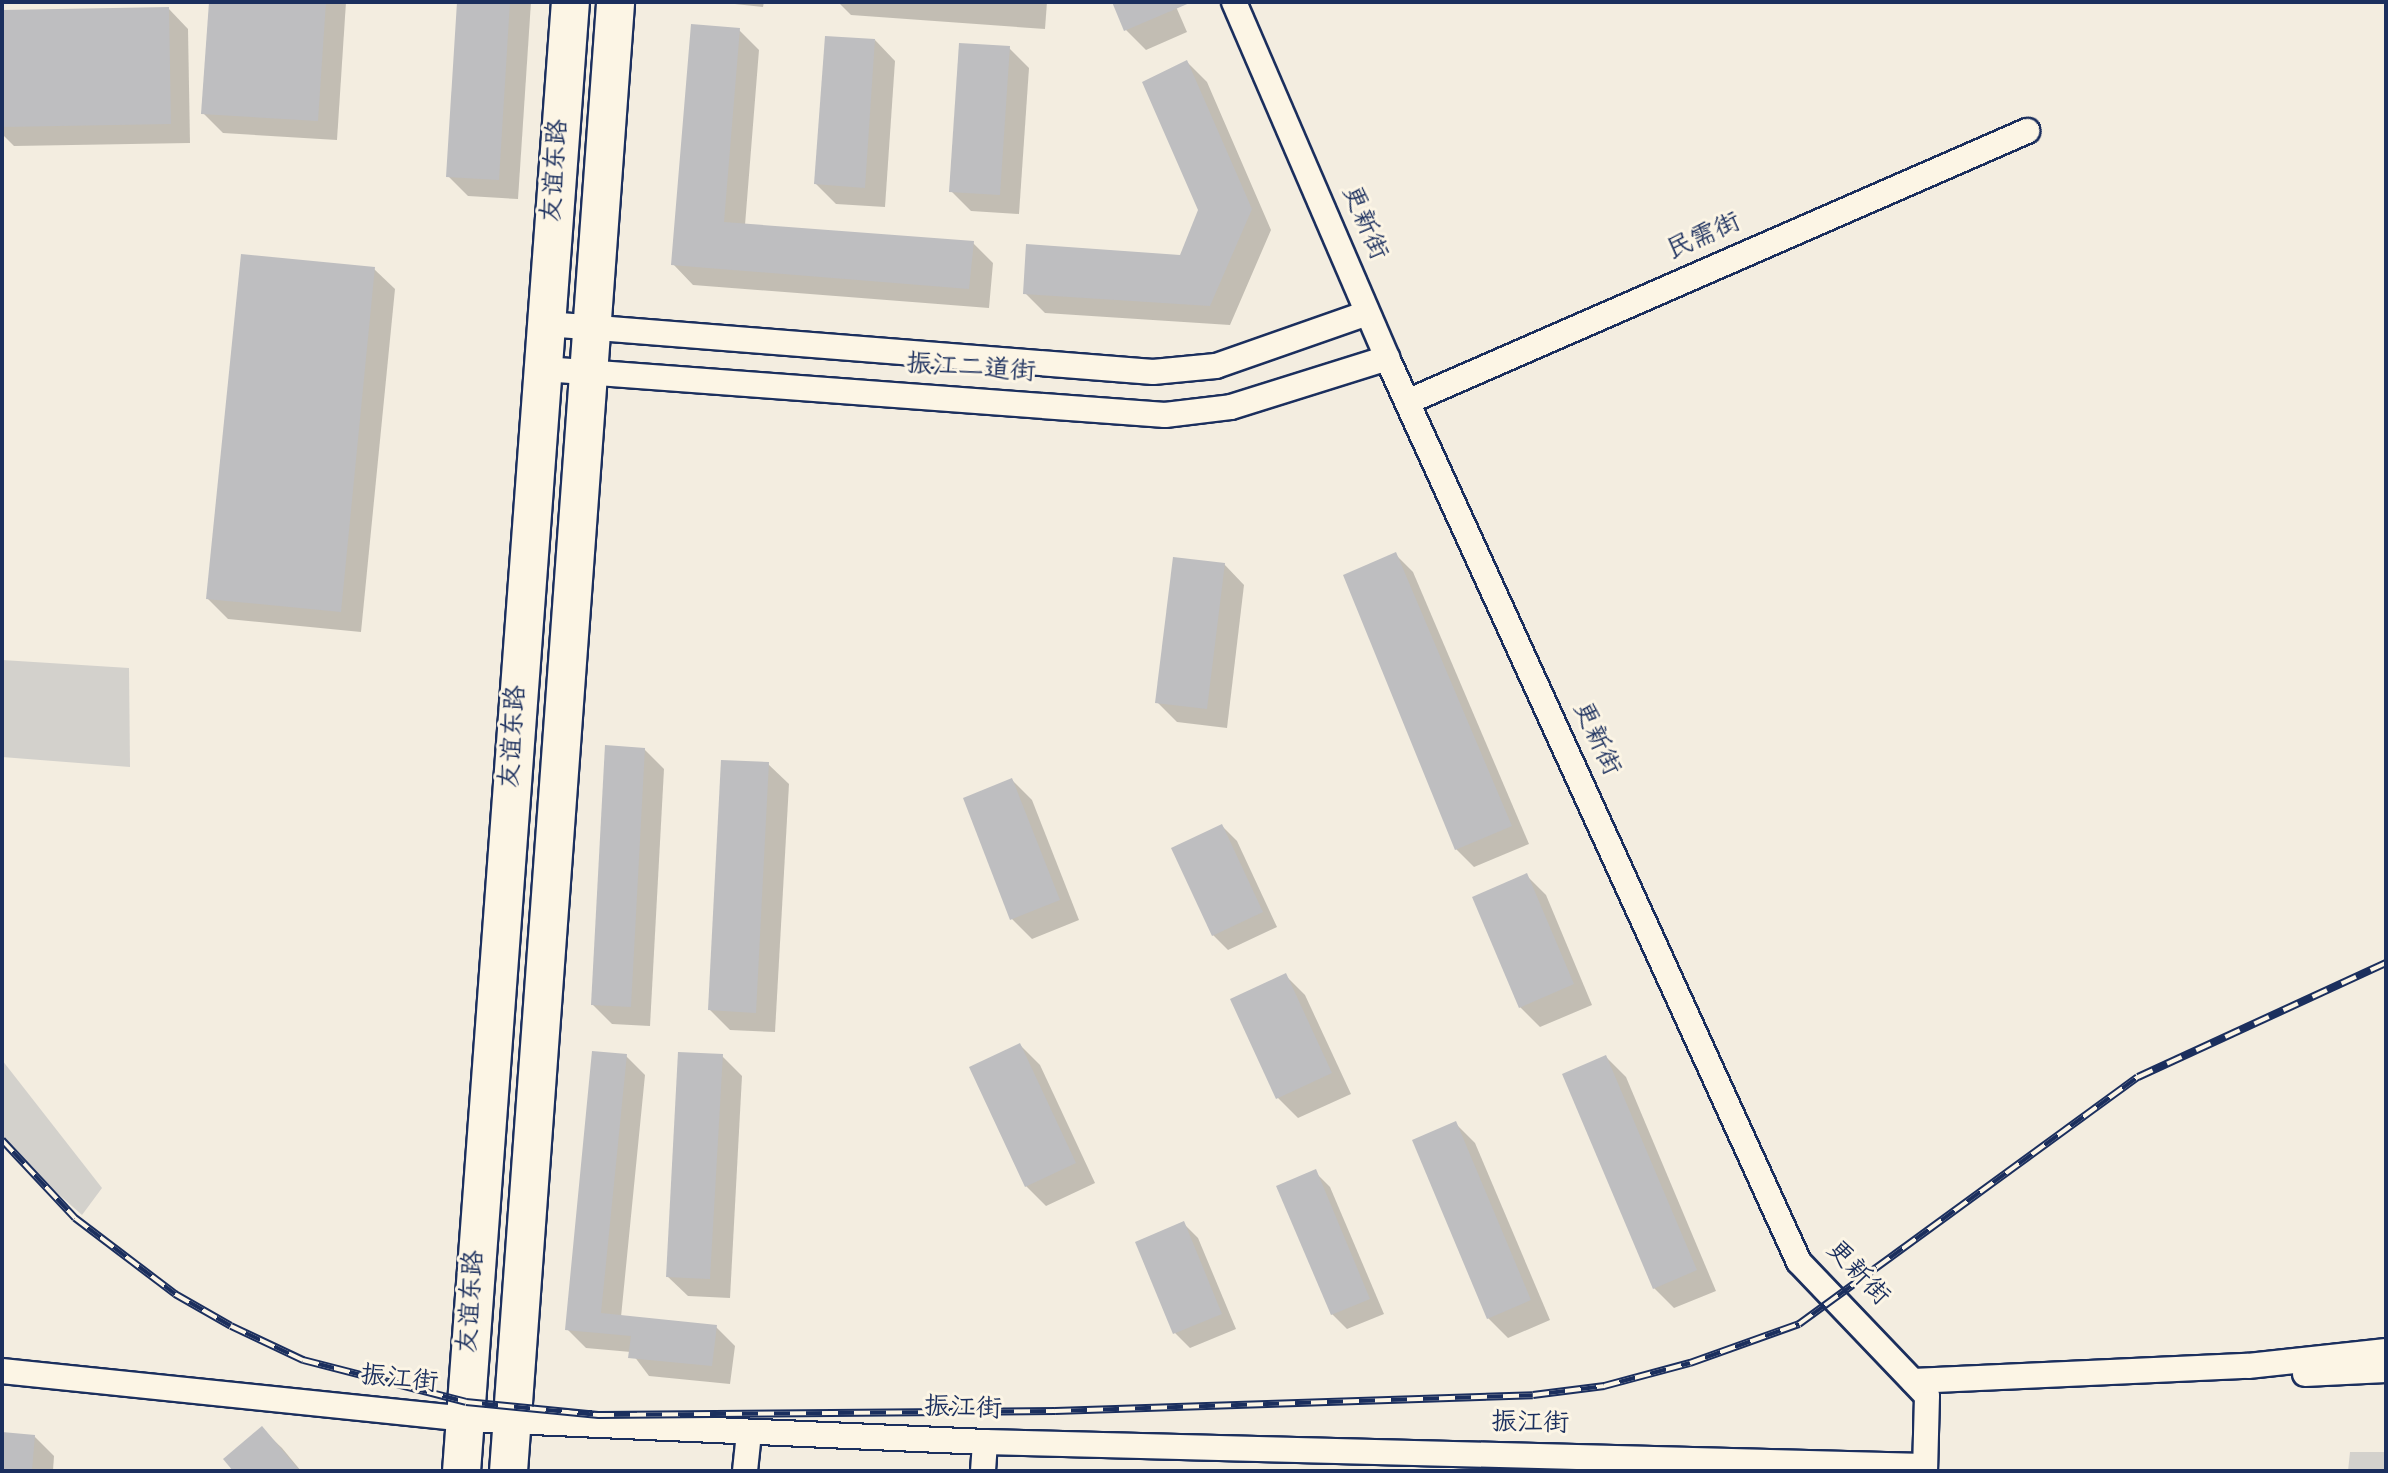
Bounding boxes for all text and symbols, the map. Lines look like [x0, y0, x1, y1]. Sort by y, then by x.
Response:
street label: 友谊东路 [539, 118, 577, 224]
street label: 更新街 [1332, 182, 1392, 266]
street label: 民需街 [1663, 209, 1747, 269]
street label: 振江二道街 [905, 351, 1037, 391]
street label: 友谊东路 [497, 684, 535, 790]
street label: 更新街 [1563, 698, 1625, 782]
street label: 更新街 [1818, 1236, 1894, 1314]
street label: 友谊东路 [455, 1249, 493, 1355]
street label: 振江街 [359, 1362, 439, 1402]
street label: 振江街 [923, 1394, 1003, 1428]
street label: 振江街 [1491, 1410, 1569, 1442]

